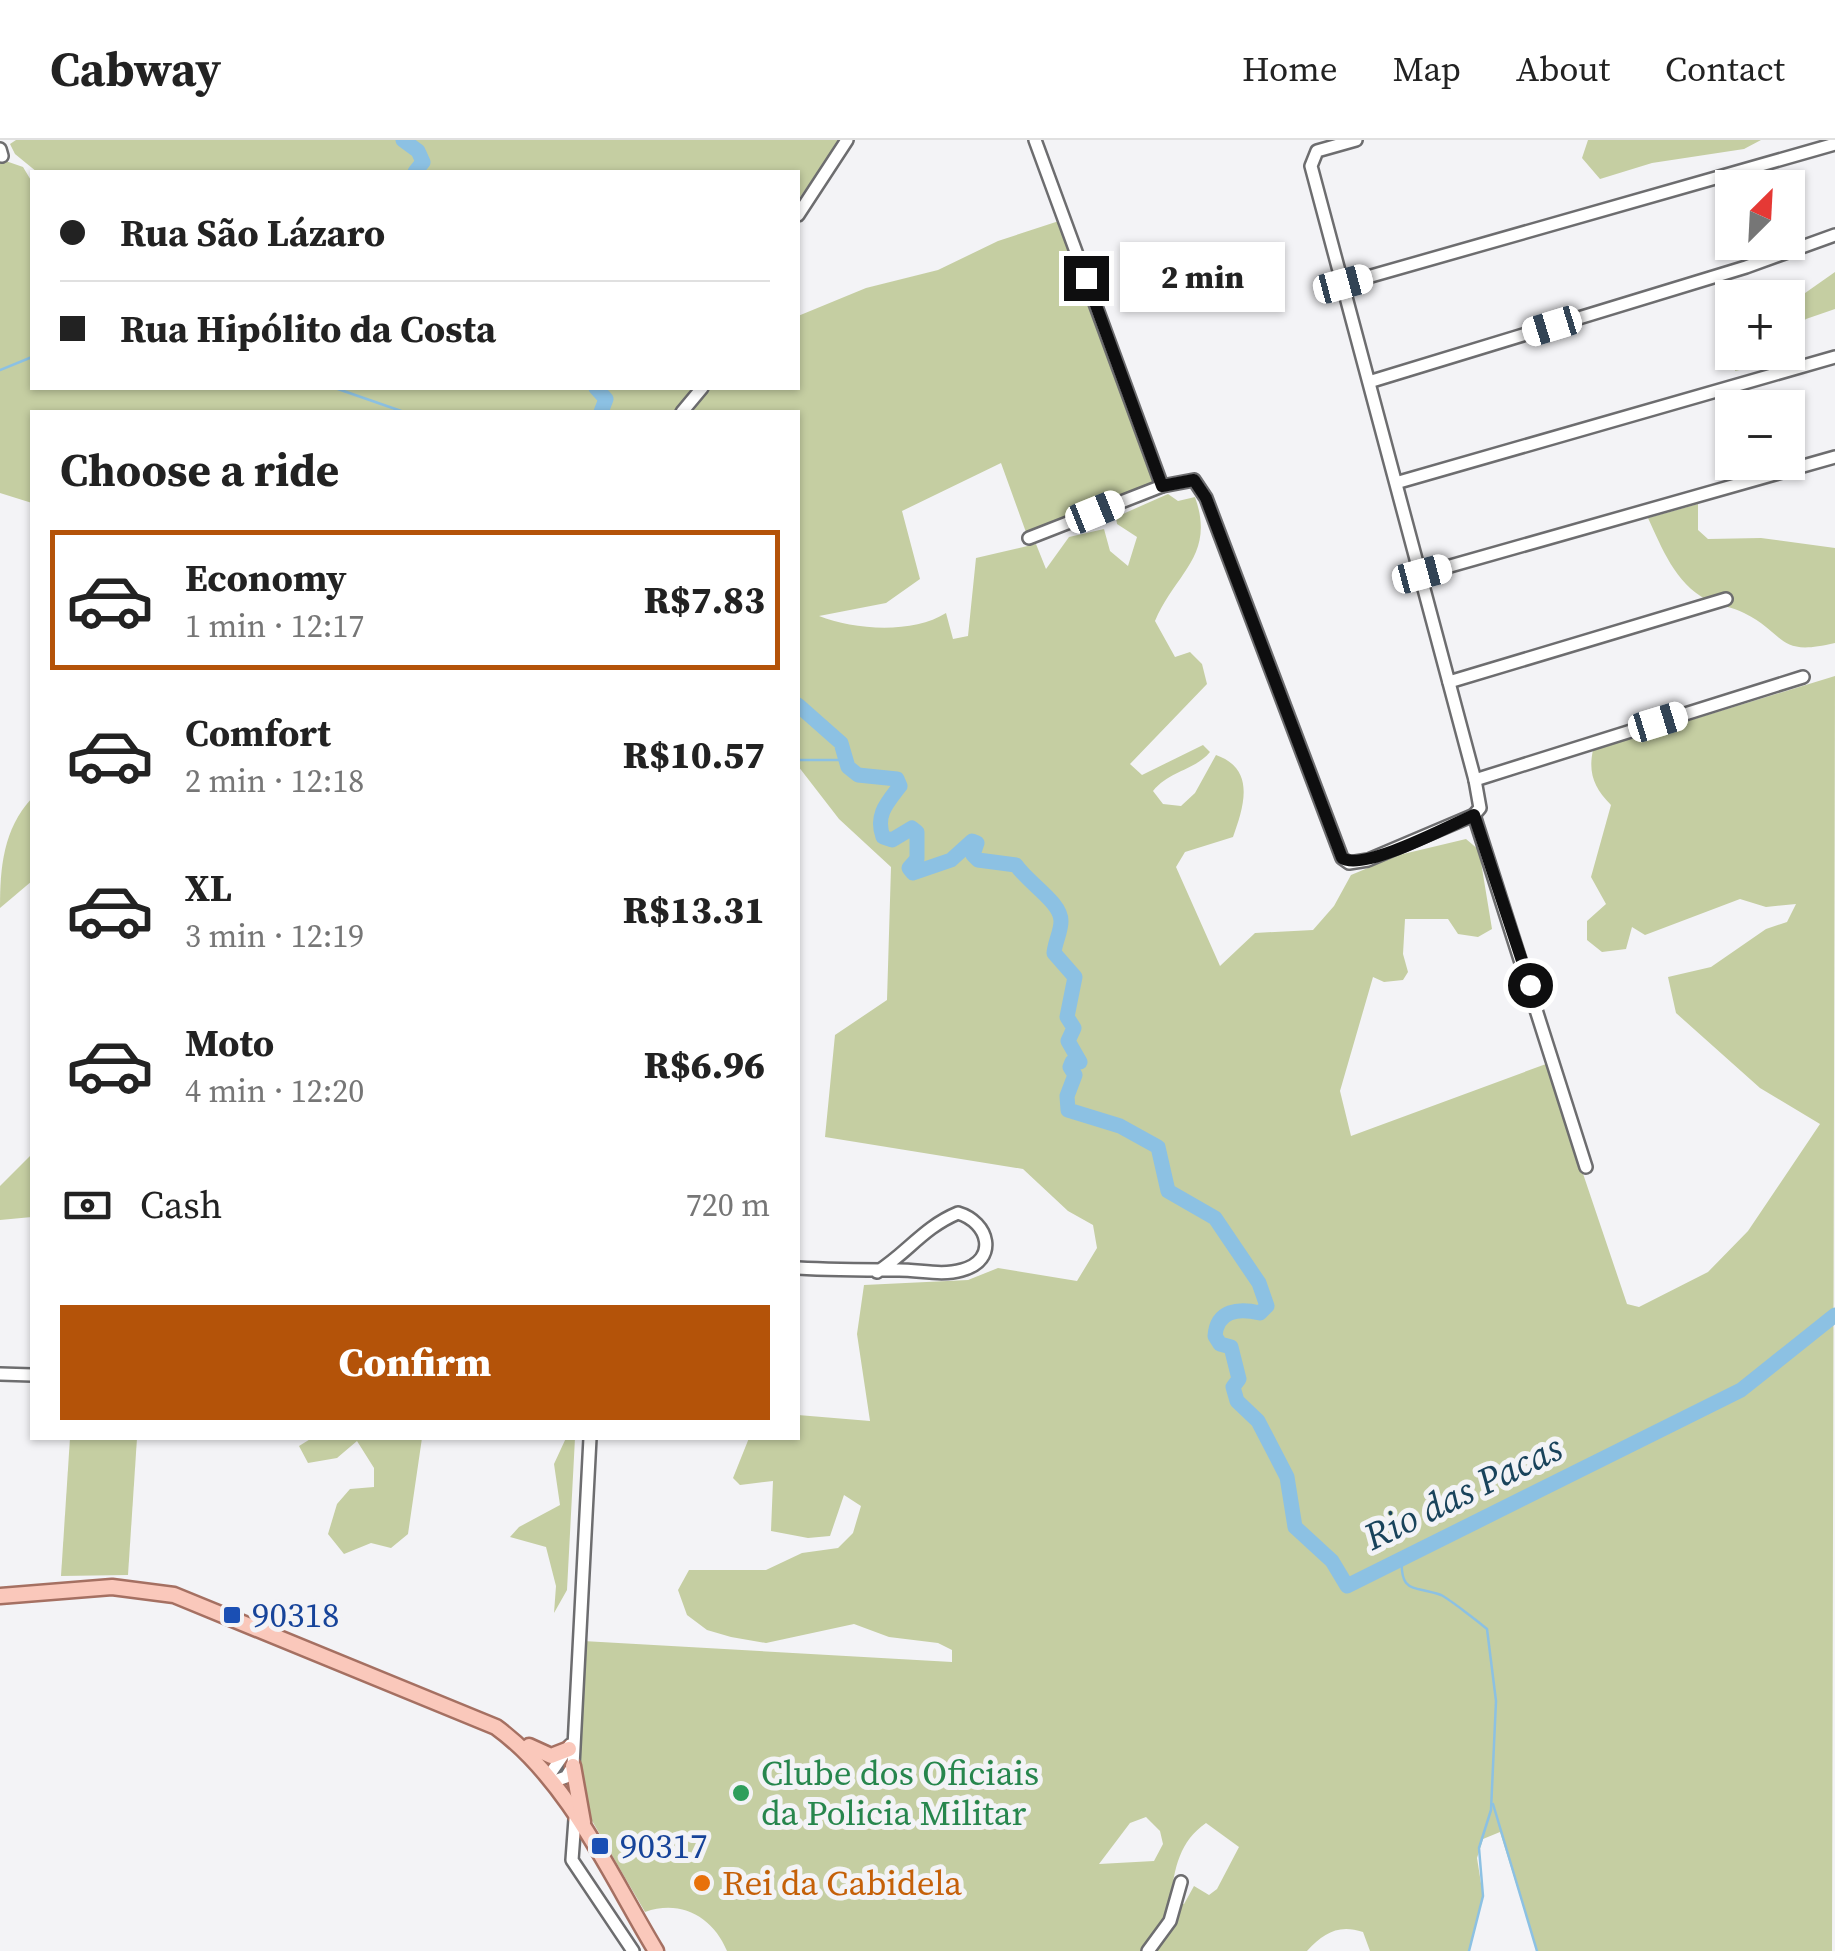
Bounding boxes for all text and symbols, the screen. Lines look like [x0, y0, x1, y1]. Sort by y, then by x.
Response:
text: Cabway [50, 36, 221, 102]
text: Home [1242, 45, 1338, 93]
text: Map [1393, 45, 1461, 93]
text: About [1516, 45, 1610, 93]
text: Contact [1665, 45, 1785, 93]
north arrow [1715, 170, 1805, 260]
map controls [1715, 170, 1805, 480]
text: Rua São Lázaro [120, 207, 385, 259]
callout: 2 min [1121, 243, 1286, 313]
text: 2 min [1161, 255, 1244, 299]
route end [1064, 256, 1109, 301]
car [1310, 262, 1376, 306]
button: + [1715, 280, 1805, 370]
text: Rua Hipólito da Costa [120, 303, 496, 355]
car [1519, 303, 1585, 349]
button: − [1715, 390, 1805, 480]
text: Choose a ride [60, 439, 339, 501]
car [1062, 487, 1128, 537]
text: Economy [185, 552, 347, 604]
car [1389, 552, 1455, 596]
icon: car [65, 555, 155, 645]
text: R$7.83 [644, 574, 765, 626]
text: 1 min · 12:17 [185, 604, 364, 648]
car [1625, 699, 1691, 745]
text: Comfort [185, 707, 331, 759]
icon: car [65, 710, 155, 800]
text: R$10.57 [623, 729, 765, 781]
text: 2 min · 12:18 [185, 759, 364, 803]
text: XL [185, 862, 232, 914]
icon: car [65, 865, 155, 955]
text: R$13.31 [623, 884, 765, 936]
text: 3 min · 12:19 [185, 914, 364, 958]
route start [1508, 963, 1553, 1008]
text: Moto [185, 1017, 274, 1069]
icon: car [65, 1020, 155, 1110]
text: R$6.96 [644, 1039, 765, 1091]
text: 4 min · 12:20 [185, 1069, 364, 1113]
icon: cash [60, 1178, 115, 1233]
text: Cash [140, 1179, 222, 1231]
text: 720 m [686, 1183, 770, 1227]
button: Confirm [60, 1305, 770, 1420]
water label: Rio das Pacas [1354, 1421, 1571, 1563]
place label: 90318 [252, 1591, 340, 1639]
marker: 90318 [221, 1604, 243, 1626]
place label: Clube dos Oficiais da Policia Militar [761, 1749, 1039, 1837]
marker: Clube dos Oficiais da Policia Militar [730, 1782, 752, 1804]
place label: 90317 [620, 1822, 708, 1870]
marker: 90317 [589, 1835, 611, 1857]
place label: Rei da Cabidela [722, 1859, 962, 1907]
marker: Rei da Cabidela [691, 1872, 713, 1894]

